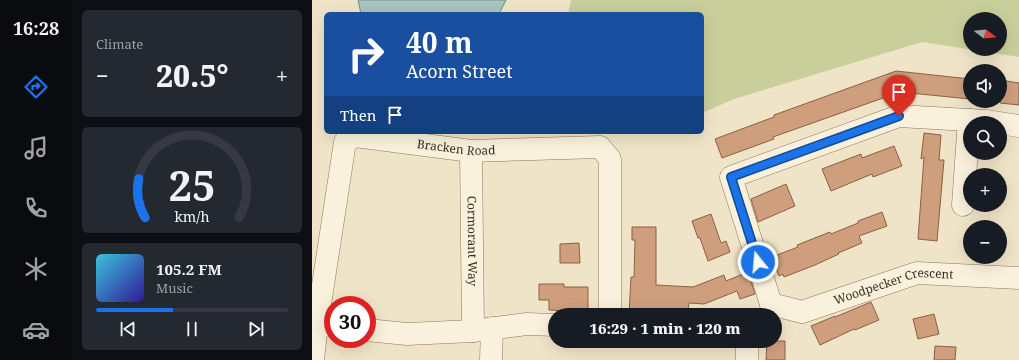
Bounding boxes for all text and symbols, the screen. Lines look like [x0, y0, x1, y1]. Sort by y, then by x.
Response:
north arrow [963, 12, 1007, 56]
map controls [963, 12, 1007, 264]
text: 16:28 [13, 16, 59, 40]
text: 40 m [406, 23, 473, 61]
icon: right [340, 28, 392, 80]
text: Climate [96, 35, 143, 53]
text: 20.5° [156, 55, 228, 96]
text: Acorn Street [406, 59, 513, 83]
text: − [96, 60, 109, 90]
text: + [276, 60, 288, 90]
button: sound [963, 64, 1007, 108]
icon: directions [22, 73, 50, 101]
pin [882, 75, 916, 116]
icon: arrive [888, 81, 910, 103]
icon: arrive [384, 104, 406, 126]
text: Then [340, 105, 376, 125]
button: search [963, 116, 1007, 160]
icon: music [22, 134, 50, 162]
street label: Bracken Road [416, 135, 496, 159]
text: 25 [168, 157, 216, 213]
button: + [963, 168, 1007, 212]
icon: phone [22, 194, 50, 222]
street label: Cormorant Way [463, 196, 482, 287]
text: km/h [174, 207, 210, 226]
button: − [963, 220, 1007, 264]
position arrow [737, 241, 779, 283]
icon: climate [22, 255, 50, 283]
text: 105.2 FM [156, 259, 222, 279]
street label: Woodpecker Crescent [831, 264, 954, 309]
text: Music [156, 279, 193, 297]
speed limit sign: 30 [324, 296, 376, 348]
icon: car [22, 316, 50, 344]
icon: previous [117, 318, 139, 340]
icon: pause [181, 318, 203, 340]
icon: next [245, 318, 267, 340]
text: 16:29 · 1 min · 120 m [589, 318, 741, 338]

